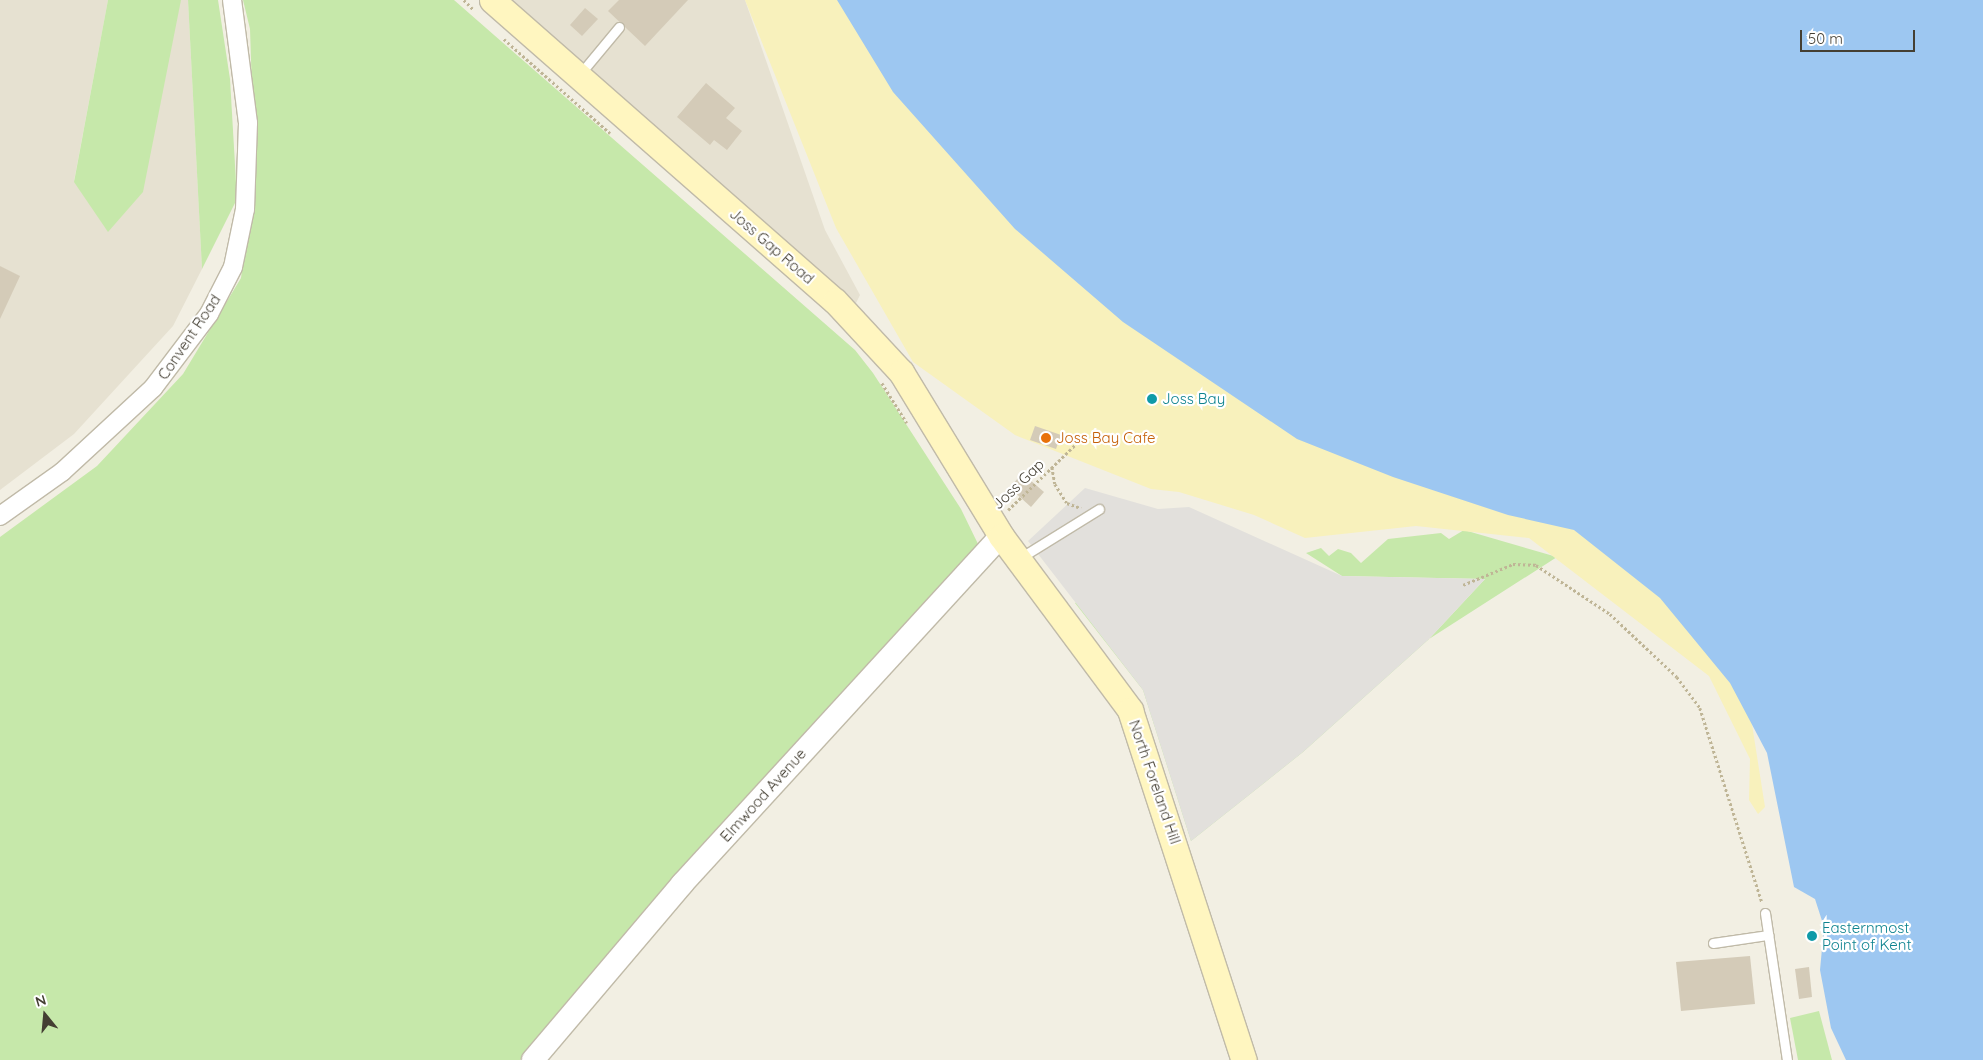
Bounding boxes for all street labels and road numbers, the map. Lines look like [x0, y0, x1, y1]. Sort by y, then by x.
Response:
street label: Joss Gap Road [726, 204, 818, 288]
street label: Convent Road [154, 291, 224, 383]
street label: Joss Gap [989, 455, 1047, 513]
street label: North Foreland Hill [1125, 718, 1185, 846]
street label: Elmwood Avenue [716, 745, 810, 845]

